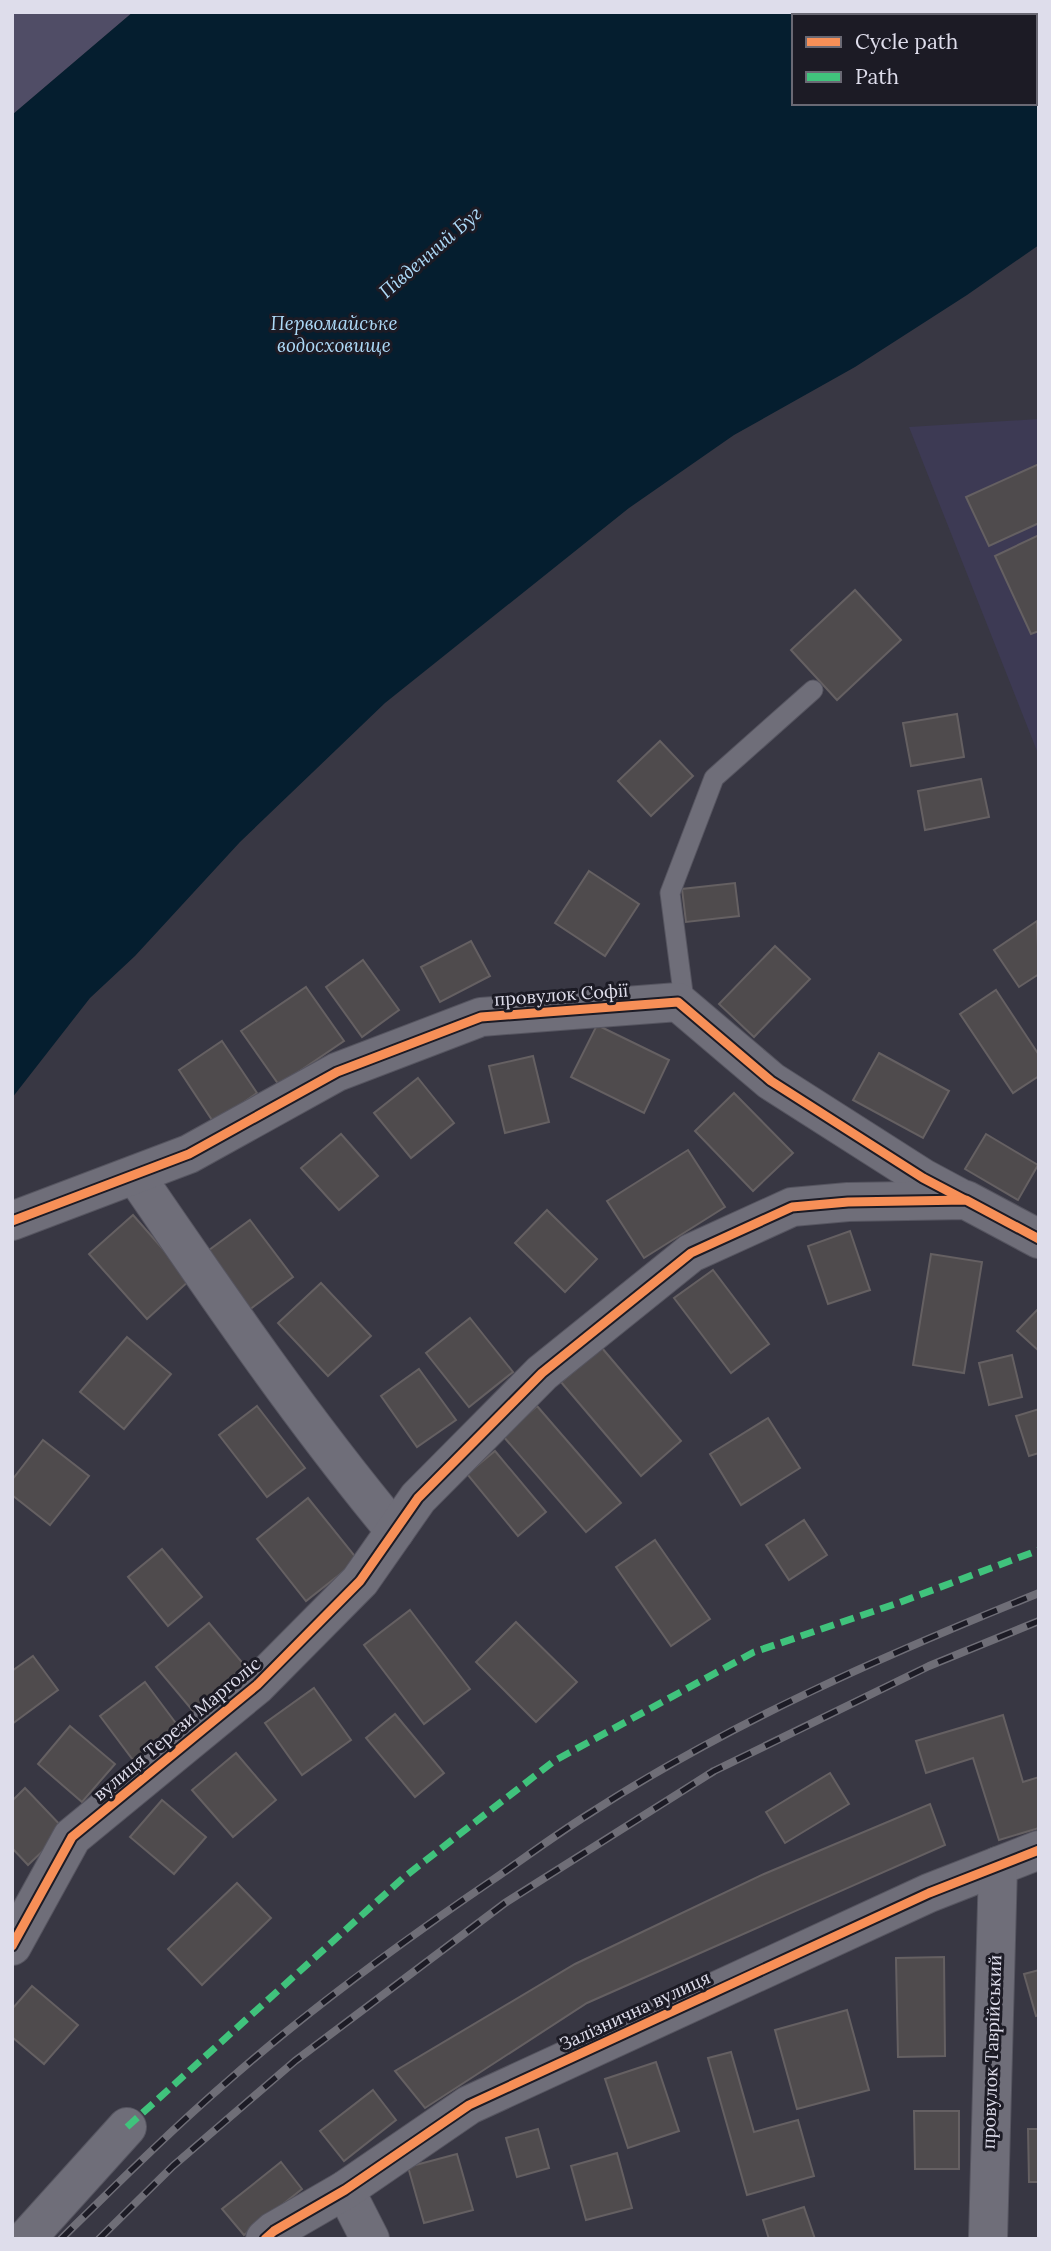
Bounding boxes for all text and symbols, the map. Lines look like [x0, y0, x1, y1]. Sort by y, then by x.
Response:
legend [792, 14, 1037, 105]
text: Cycle path [855, 28, 958, 55]
text: Path [855, 63, 899, 90]
water label: Південний Буг [374, 201, 486, 303]
water label: Первомайське водосховище [270, 311, 398, 357]
street label: провулок Софії [493, 978, 629, 1011]
street label: вулиця Терези Марголіс [88, 1652, 265, 1806]
street label: провулок Таврійський [977, 1954, 1006, 2150]
street label: Залізнична вулиця [556, 1966, 714, 2056]

